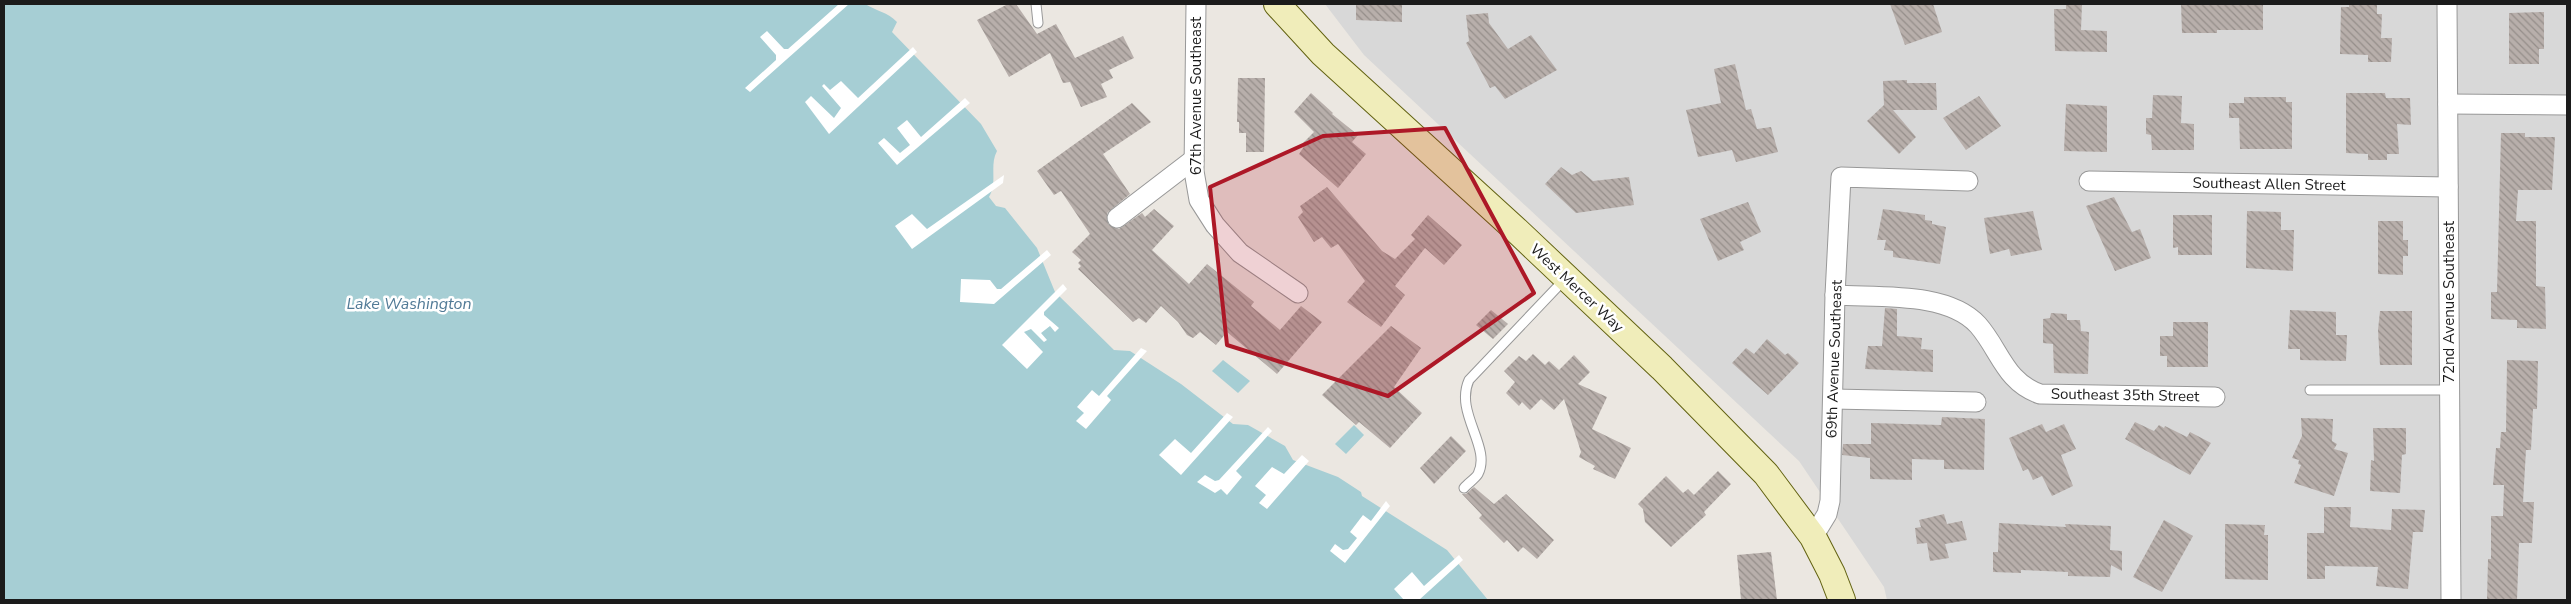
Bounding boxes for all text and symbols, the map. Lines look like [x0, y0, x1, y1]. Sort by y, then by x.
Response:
street label: 67th Avenue Southeast [1186, 16, 1206, 175]
street label: Southeast Allen Street [2192, 173, 2346, 195]
street label: 72nd Avenue Southeast [2439, 220, 2459, 383]
street label: West Mercer Way [1526, 239, 1628, 337]
street label: 69th Avenue Southeast [1821, 279, 1847, 439]
water label: Lake Washington [346, 293, 472, 315]
street label: Southeast 35th Street [2051, 384, 2200, 406]

